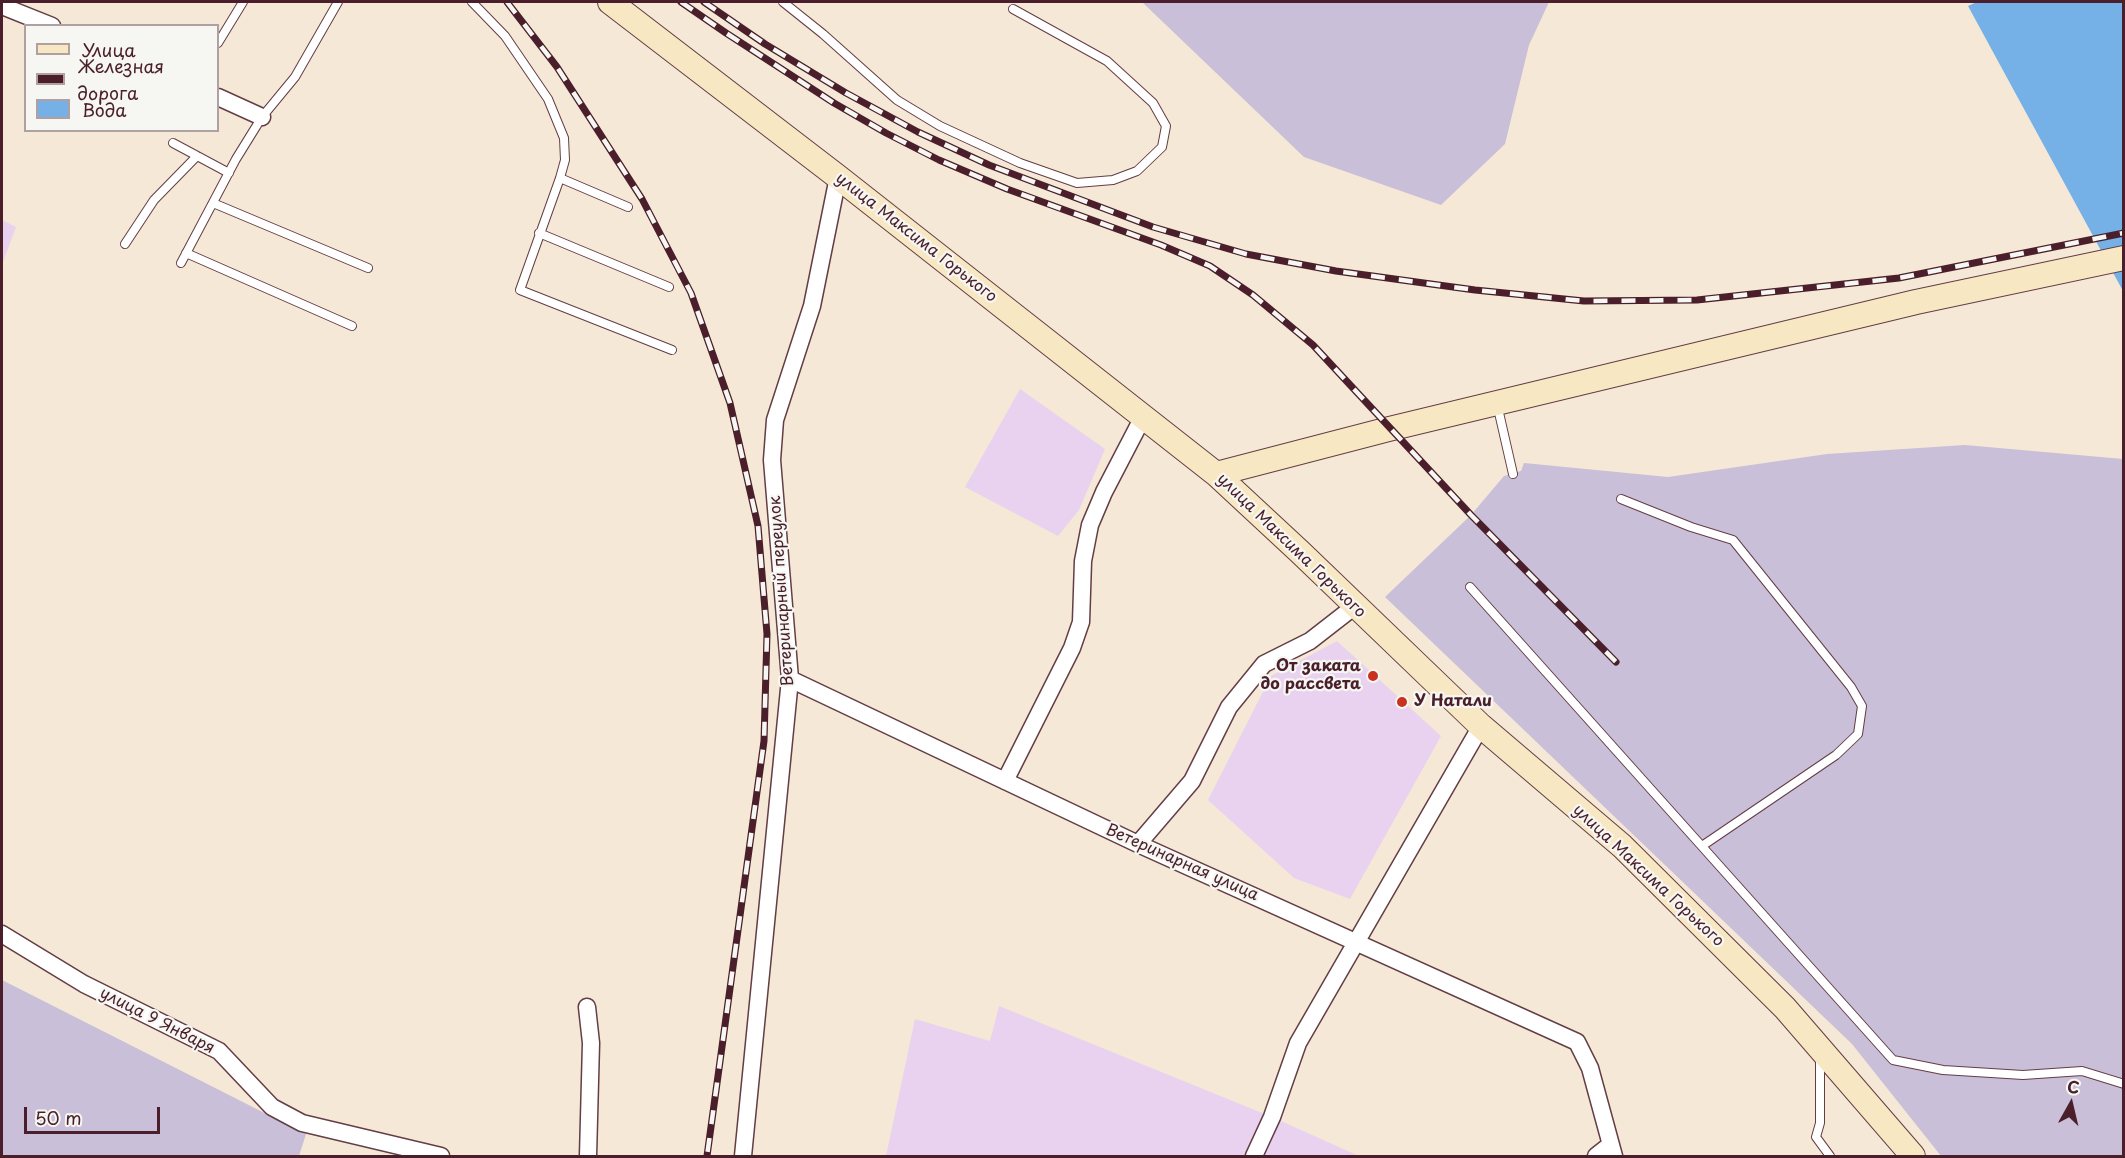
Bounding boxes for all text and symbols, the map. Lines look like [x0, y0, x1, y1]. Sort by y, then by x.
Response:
legend [24, 24, 219, 132]
text: Улица [82, 36, 136, 63]
text: Железная дорога [77, 52, 164, 106]
text: Вода [82, 96, 127, 123]
street label: улица Максима Горького [831, 169, 1001, 307]
street label: улица Максима Горького [1213, 470, 1369, 622]
street label: Ветеринарный переулок [766, 495, 798, 687]
place label: От заката до рассвета [1261, 657, 1361, 695]
marker: От заката до рассвета [1366, 669, 1380, 683]
place label: У Натали [1414, 692, 1492, 712]
marker: У Натали [1395, 695, 1409, 709]
street label: улица Максима Горького [1568, 801, 1728, 951]
street label: Ветеринарная улица [1103, 821, 1261, 905]
street label: улица 9 Января [96, 984, 218, 1058]
text: С [2066, 1073, 2081, 1099]
north arrow [2041, 1074, 2101, 1134]
scale bar [27, 1095, 164, 1133]
text: 50 m [35, 1104, 82, 1131]

